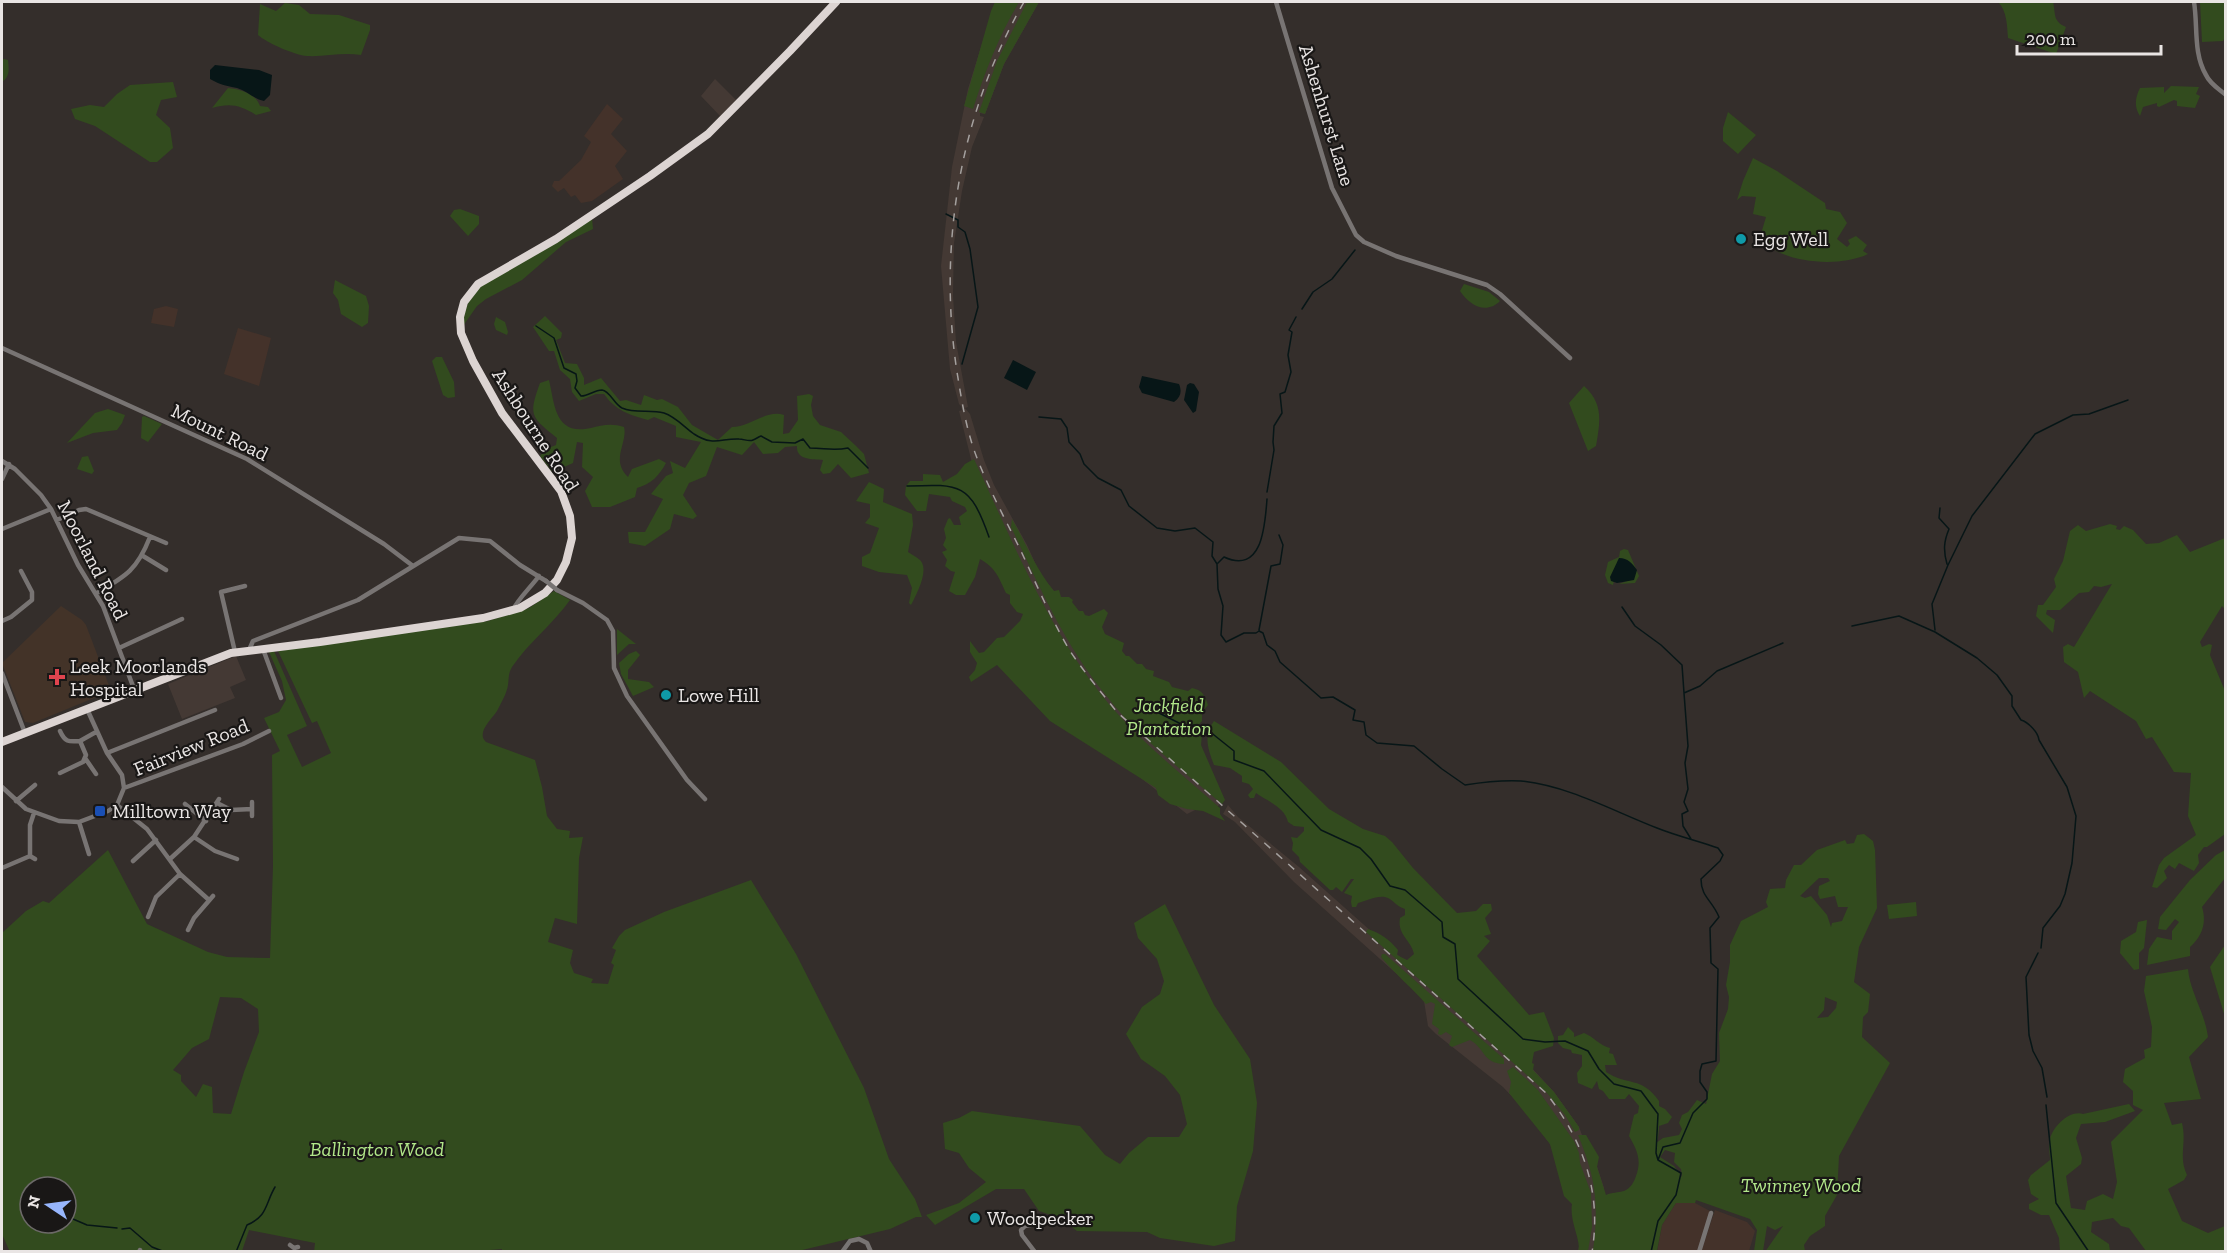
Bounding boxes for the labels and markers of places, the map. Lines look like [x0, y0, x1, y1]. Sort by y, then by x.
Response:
place label: Egg Well [1753, 227, 1828, 251]
marker: Egg Well [1734, 232, 1748, 246]
place label: Leek Moorlands Hospital [70, 654, 207, 701]
marker: Leek Moorlands Hospital [48, 668, 66, 686]
place label: Lowe Hill [678, 683, 759, 707]
marker: Lowe Hill [659, 688, 673, 702]
place label: Milltown Way [112, 799, 232, 823]
marker: Milltown Way [93, 804, 107, 818]
place label: Woodpecker [987, 1206, 1094, 1230]
marker: Woodpecker [968, 1211, 982, 1225]

